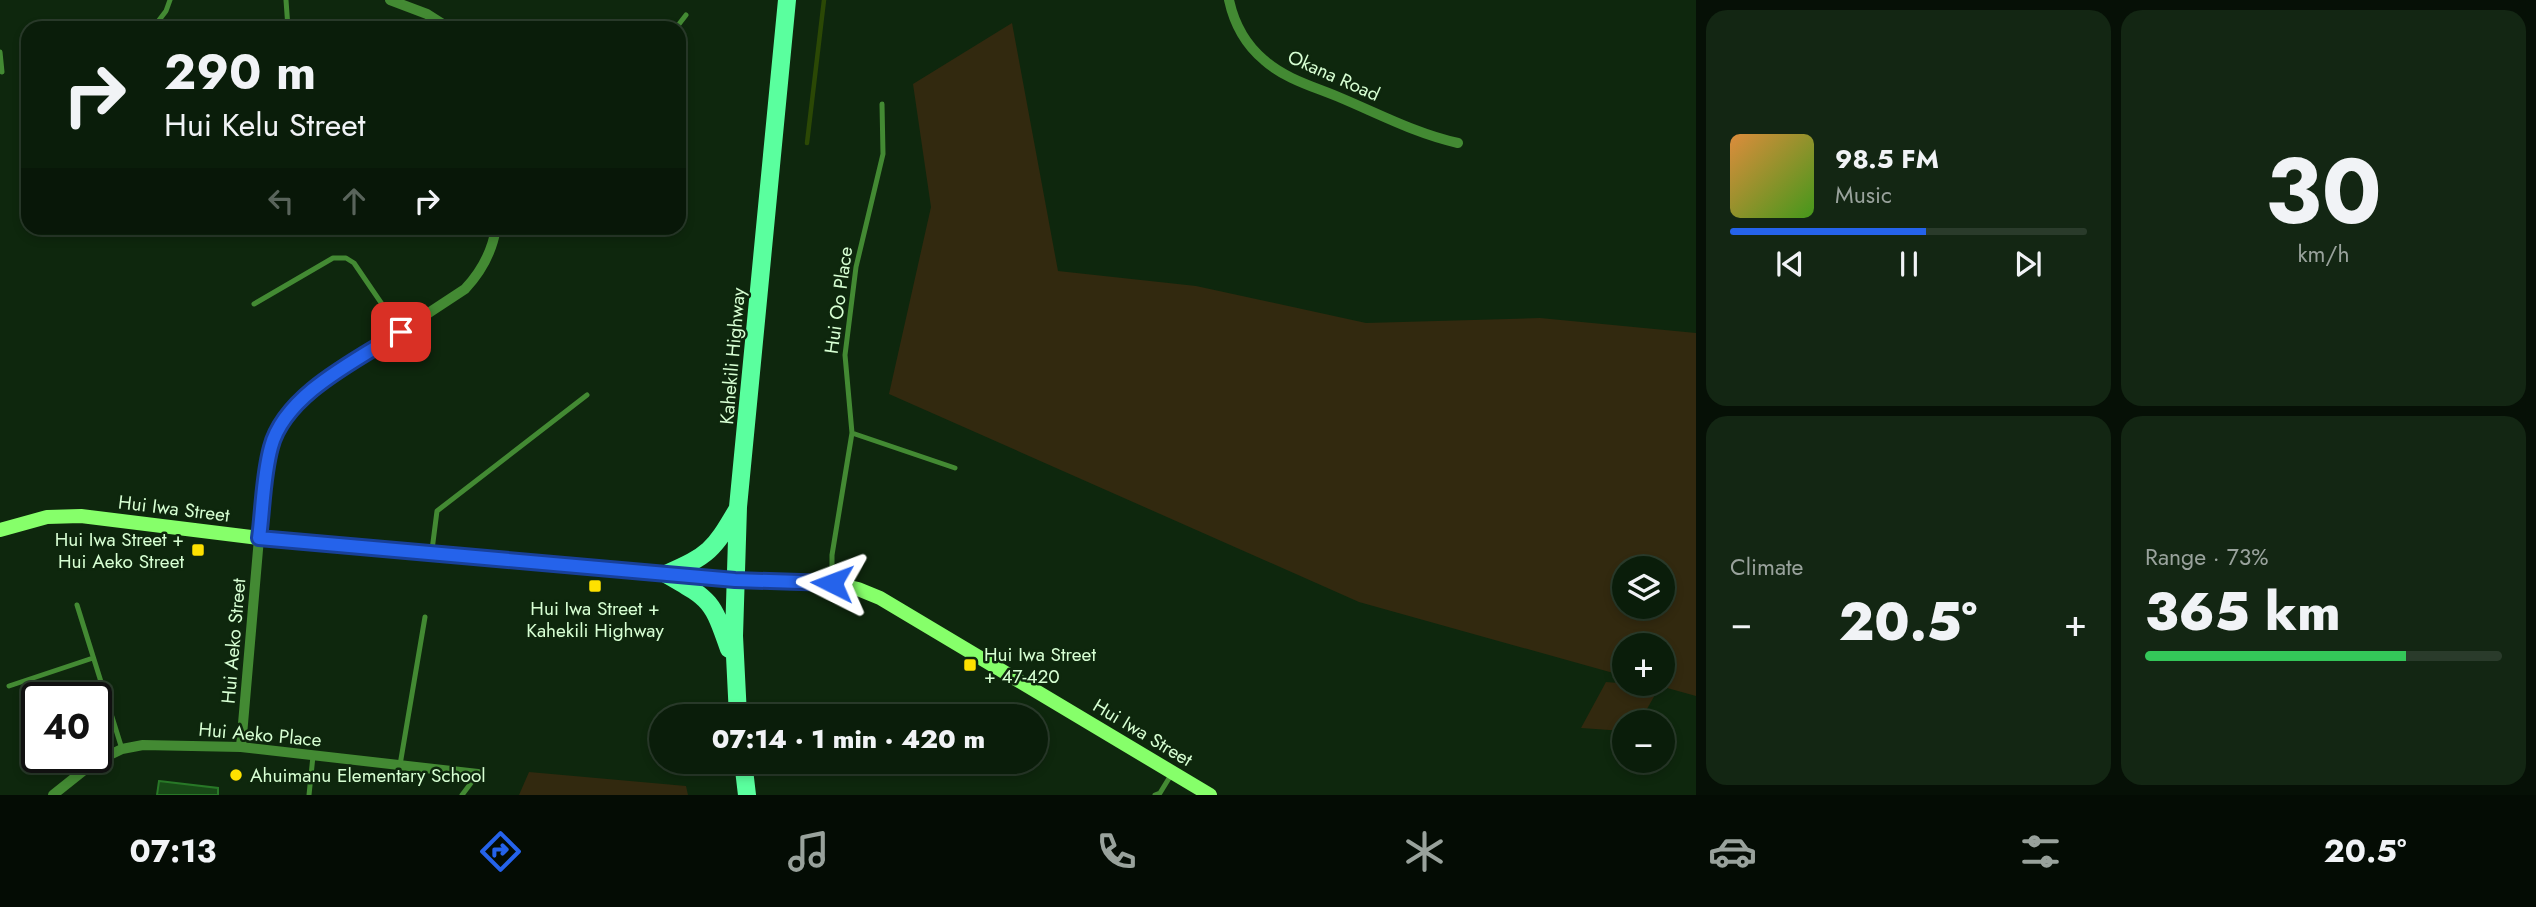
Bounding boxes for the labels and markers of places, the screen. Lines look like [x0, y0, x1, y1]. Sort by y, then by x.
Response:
pin [371, 302, 431, 362]
place label: Hui Iwa Street + Hui Aeko Street [55, 526, 184, 575]
marker: Hui Iwa Street + Hui Aeko Street [190, 542, 206, 558]
marker: Hui Iwa Street + Kahekili Highway [587, 578, 603, 594]
place label: Hui Iwa Street + Kahekili Highway [526, 595, 664, 644]
place label: Hui Iwa Street + 47-420 [984, 641, 1096, 690]
marker: Hui Iwa Street + 47-420 [962, 657, 978, 673]
place label: Ahuimanu Elementary School [250, 762, 486, 789]
marker: Ahuimanu Elementary School [228, 767, 244, 783]

